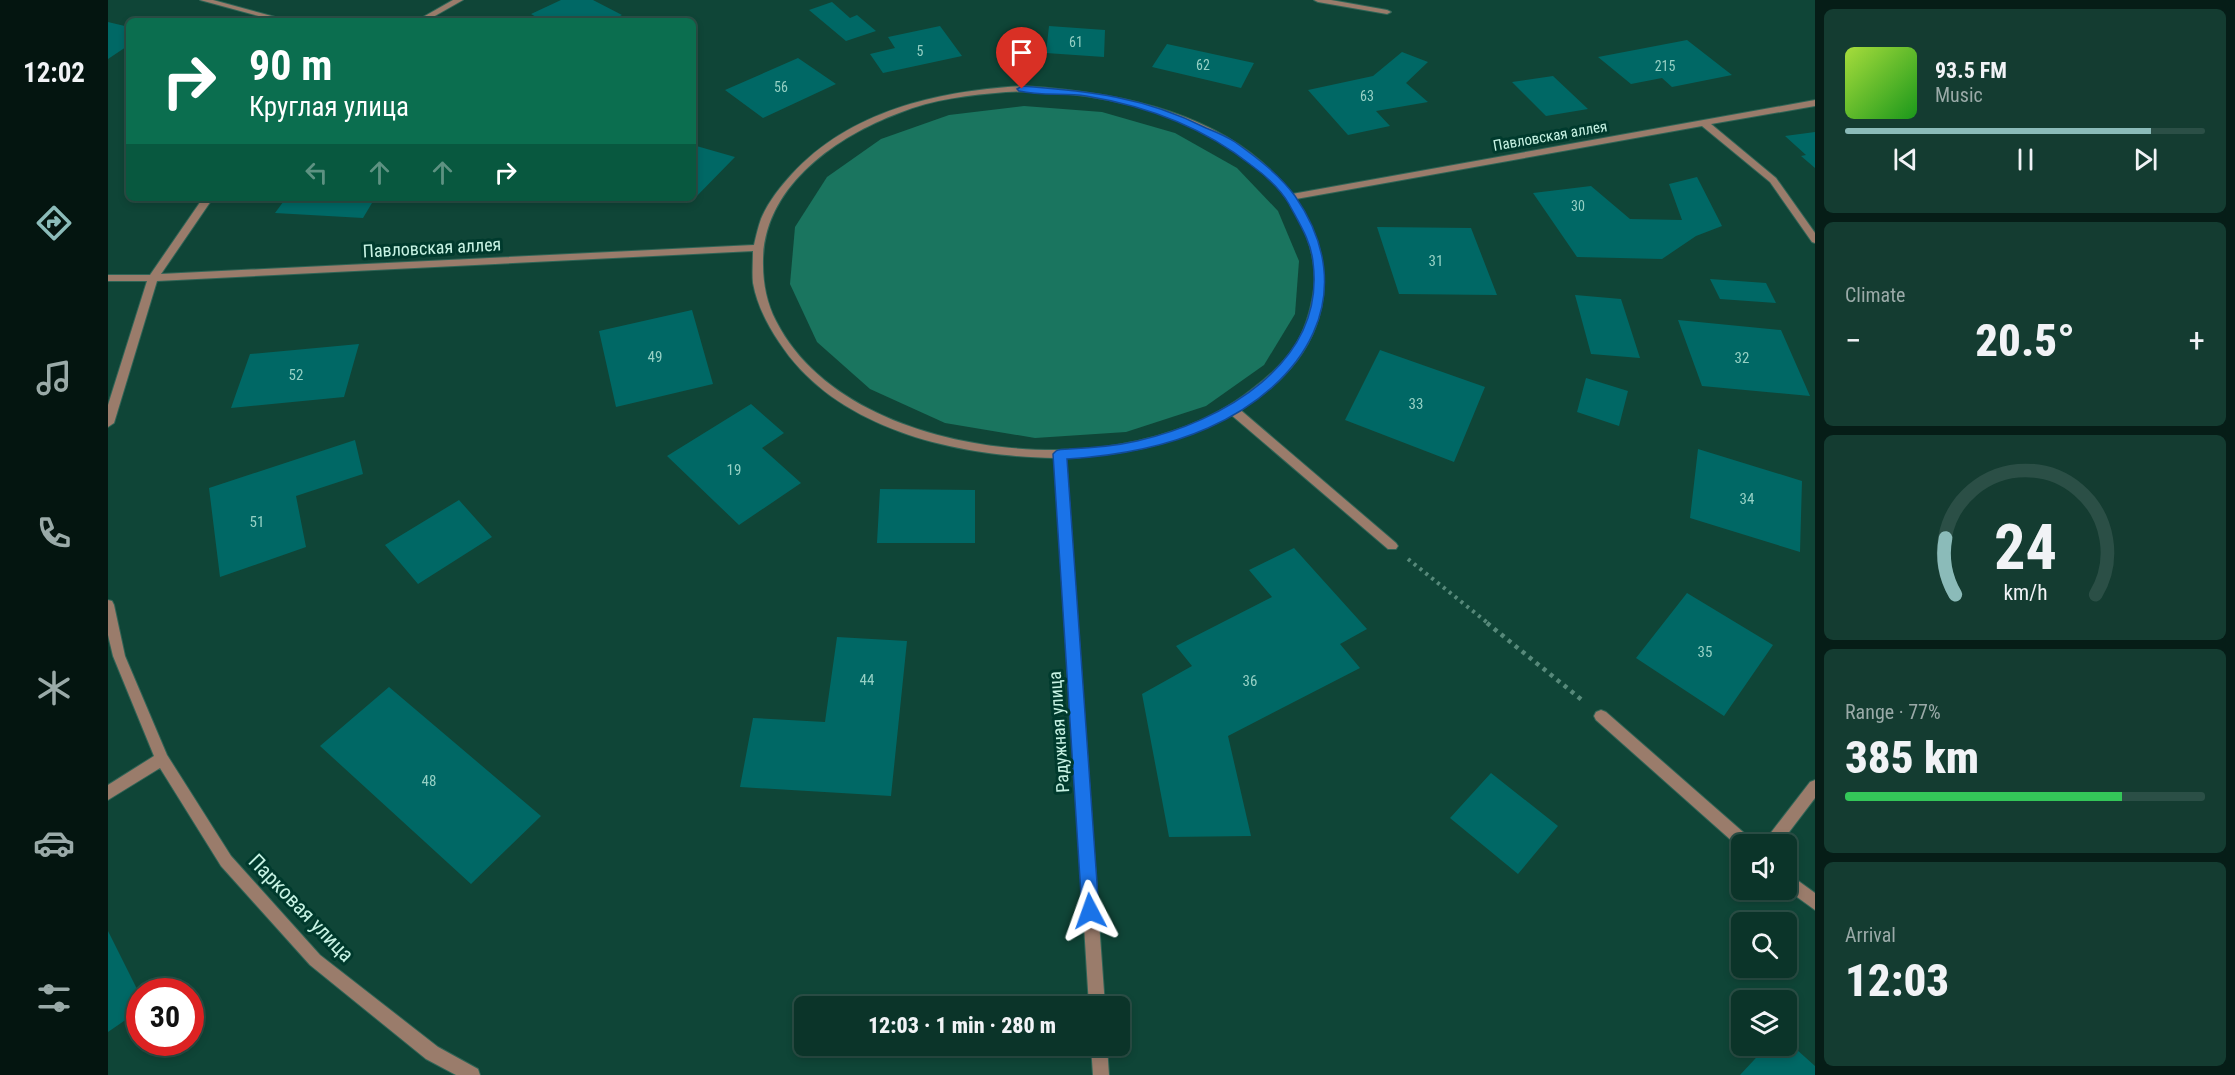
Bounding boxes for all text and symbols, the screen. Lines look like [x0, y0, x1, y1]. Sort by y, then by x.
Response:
pin [996, 27, 1047, 89]
house number: 61 [1069, 34, 1083, 50]
icon: arrive [1005, 36, 1038, 69]
text: 90 m [249, 41, 332, 90]
icon: right [150, 42, 228, 120]
house number: 5 [917, 43, 924, 59]
text: 12:02 [23, 57, 85, 89]
house number: 62 [1196, 57, 1210, 73]
house number: 215 [1655, 58, 1675, 74]
text: 93.5 FM [1935, 58, 2007, 83]
house number: 56 [774, 79, 788, 95]
text: Music [1935, 83, 1983, 107]
house number: 63 [1360, 88, 1374, 104]
text: Круглая улица [249, 91, 409, 123]
street label: Павловская аллея [1492, 117, 1608, 155]
icon: previous [1889, 143, 1922, 176]
icon: pause [2009, 143, 2042, 176]
icon: next [2129, 143, 2162, 176]
icon: left [300, 156, 333, 189]
icon: ahead [363, 156, 396, 189]
icon: ahead [426, 156, 459, 189]
icon: right [489, 156, 522, 189]
house number: 30 [1571, 198, 1585, 214]
icon: directions [33, 202, 75, 244]
street label: Павловская аллея [362, 233, 502, 262]
house number: 31 [1429, 252, 1443, 270]
text: Climate [1845, 283, 1905, 307]
text: 20.5° [1975, 314, 2075, 367]
text: − [1845, 321, 1862, 360]
text: + [2189, 321, 2205, 360]
house number: 49 [648, 348, 662, 366]
house number: 32 [1735, 349, 1749, 367]
icon: music [33, 357, 75, 399]
house number: 52 [289, 366, 303, 384]
house number: 33 [1409, 395, 1423, 413]
house number: 19 [727, 461, 741, 479]
house number: 34 [1740, 490, 1754, 508]
text: 24 [1993, 511, 2057, 584]
icon: phone [33, 512, 75, 554]
house number: 51 [250, 513, 264, 531]
text: km/h [2003, 580, 2047, 605]
house number: 35 [1698, 643, 1712, 661]
icon: climate [33, 667, 75, 709]
house number: 44 [860, 671, 874, 689]
street label: Радужная улица [1044, 671, 1073, 793]
house number: 36 [1243, 672, 1257, 690]
text: Range · 77% [1845, 700, 1941, 724]
text: 385 km [1845, 731, 1979, 784]
house number: 48 [422, 772, 436, 790]
icon: car [33, 822, 75, 864]
map controls [1731, 834, 1797, 1056]
button: sound [1731, 834, 1797, 900]
street label: Парковая улица [244, 849, 358, 967]
position arrow [1058, 879, 1122, 943]
button: search [1731, 912, 1797, 978]
text: Arrival [1845, 923, 1896, 947]
text: 12:03 [1845, 954, 1949, 1007]
icon: filters [33, 977, 75, 1019]
speed limit sign: 30 [126, 978, 204, 1056]
button: layers [1731, 990, 1797, 1056]
text: 12:03 · 1 min · 280 m [868, 1013, 1056, 1038]

